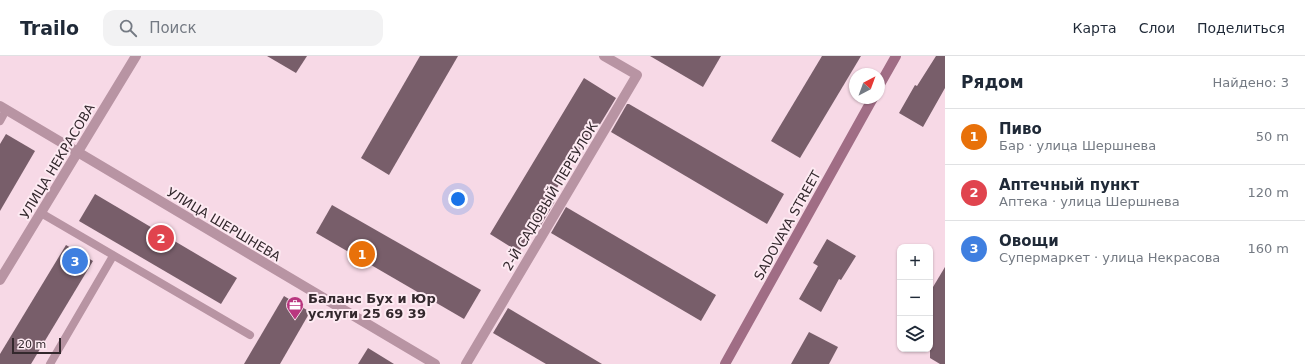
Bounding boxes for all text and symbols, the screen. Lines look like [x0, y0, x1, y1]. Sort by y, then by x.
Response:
search box [103, 10, 383, 46]
text: Trailo [20, 17, 79, 39]
icon: search [117, 17, 139, 39]
text: Поиск [149, 19, 197, 37]
text: Карта [1073, 20, 1117, 36]
text: Слои [1139, 20, 1175, 36]
text: Поделиться [1197, 20, 1285, 36]
north arrow [849, 68, 885, 104]
text: Рядом [961, 72, 1024, 92]
text: Найдено: 3 [1213, 75, 1289, 90]
street label: УЛИЦА НЕКРАСОВА [17, 101, 98, 222]
street label: 2-Й САДОВЫЙ ПЕРЕУЛОК [500, 119, 601, 273]
text: Пиво [999, 120, 1042, 138]
text: 1 [969, 129, 979, 144]
text: 50 m [1256, 129, 1289, 144]
text: Бар · улица Шершнева [999, 138, 1156, 153]
street label: SADOVAYA STREET [751, 168, 824, 283]
text: Аптечный пункт [999, 176, 1139, 194]
street label: УЛИЦА ШЕРШНЕВА [164, 184, 283, 264]
text: 2 [969, 185, 979, 200]
text: 120 m [1247, 185, 1289, 200]
your location [448, 189, 468, 209]
text: Аптека · улица Шершнева [999, 194, 1180, 209]
pin: 2 [148, 223, 174, 253]
text: Овощи [999, 232, 1059, 250]
pin: 1 [349, 239, 375, 269]
text: 3 [969, 241, 979, 256]
text: 160 m [1247, 241, 1289, 256]
map controls [897, 244, 933, 352]
button: + [897, 244, 933, 280]
pin: 3 [62, 246, 88, 276]
text: Супермаркет · улица Некрасова [999, 250, 1220, 265]
button: − [897, 280, 933, 316]
place label: Баланс Бух и Юр услуги 25 69 39 [308, 291, 436, 321]
office icon: Баланс Бух и Юр услуги 25 69 39 [285, 295, 305, 320]
button: layers [897, 316, 933, 352]
scale bar [12, 336, 61, 355]
text: 20 m [18, 338, 46, 351]

